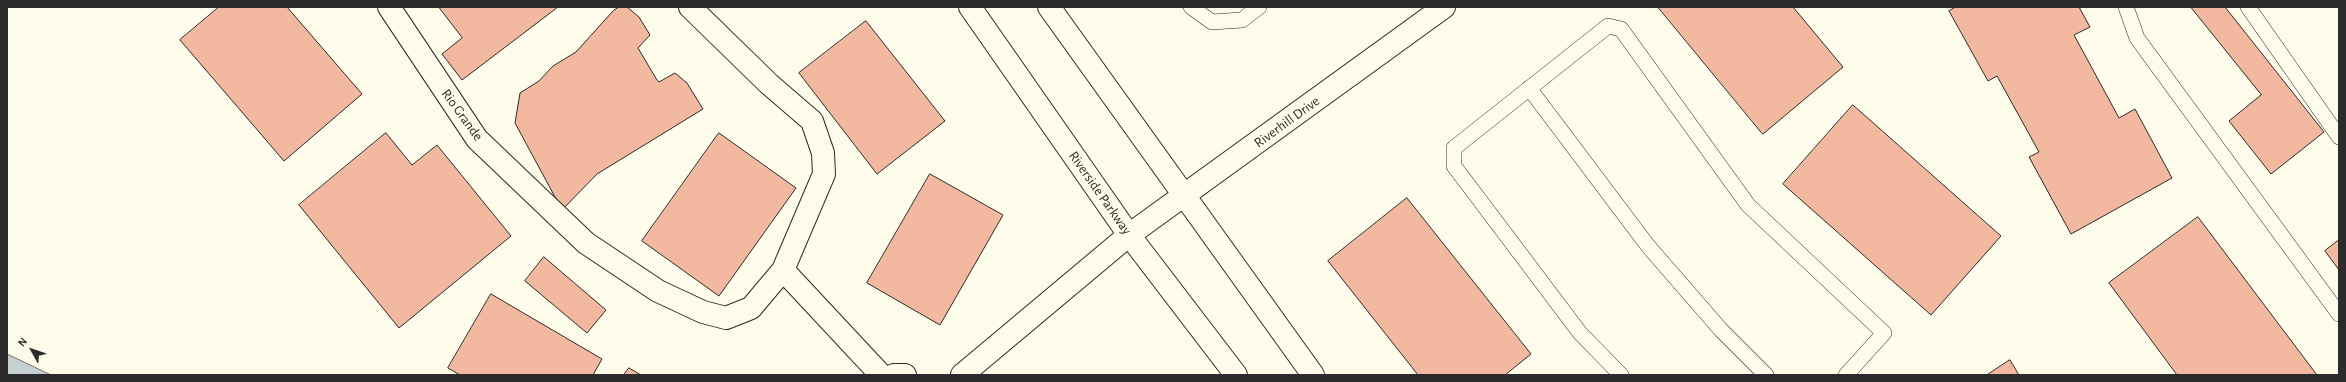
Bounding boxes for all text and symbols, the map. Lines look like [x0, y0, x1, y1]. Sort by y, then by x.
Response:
street label: Rio Grande [438, 86, 486, 144]
street label: Riverhill Drive [1251, 93, 1323, 151]
street label: Riverside Parkway [1065, 148, 1135, 238]
north arrow [12, 330, 52, 370]
text: N [16, 335, 29, 348]

